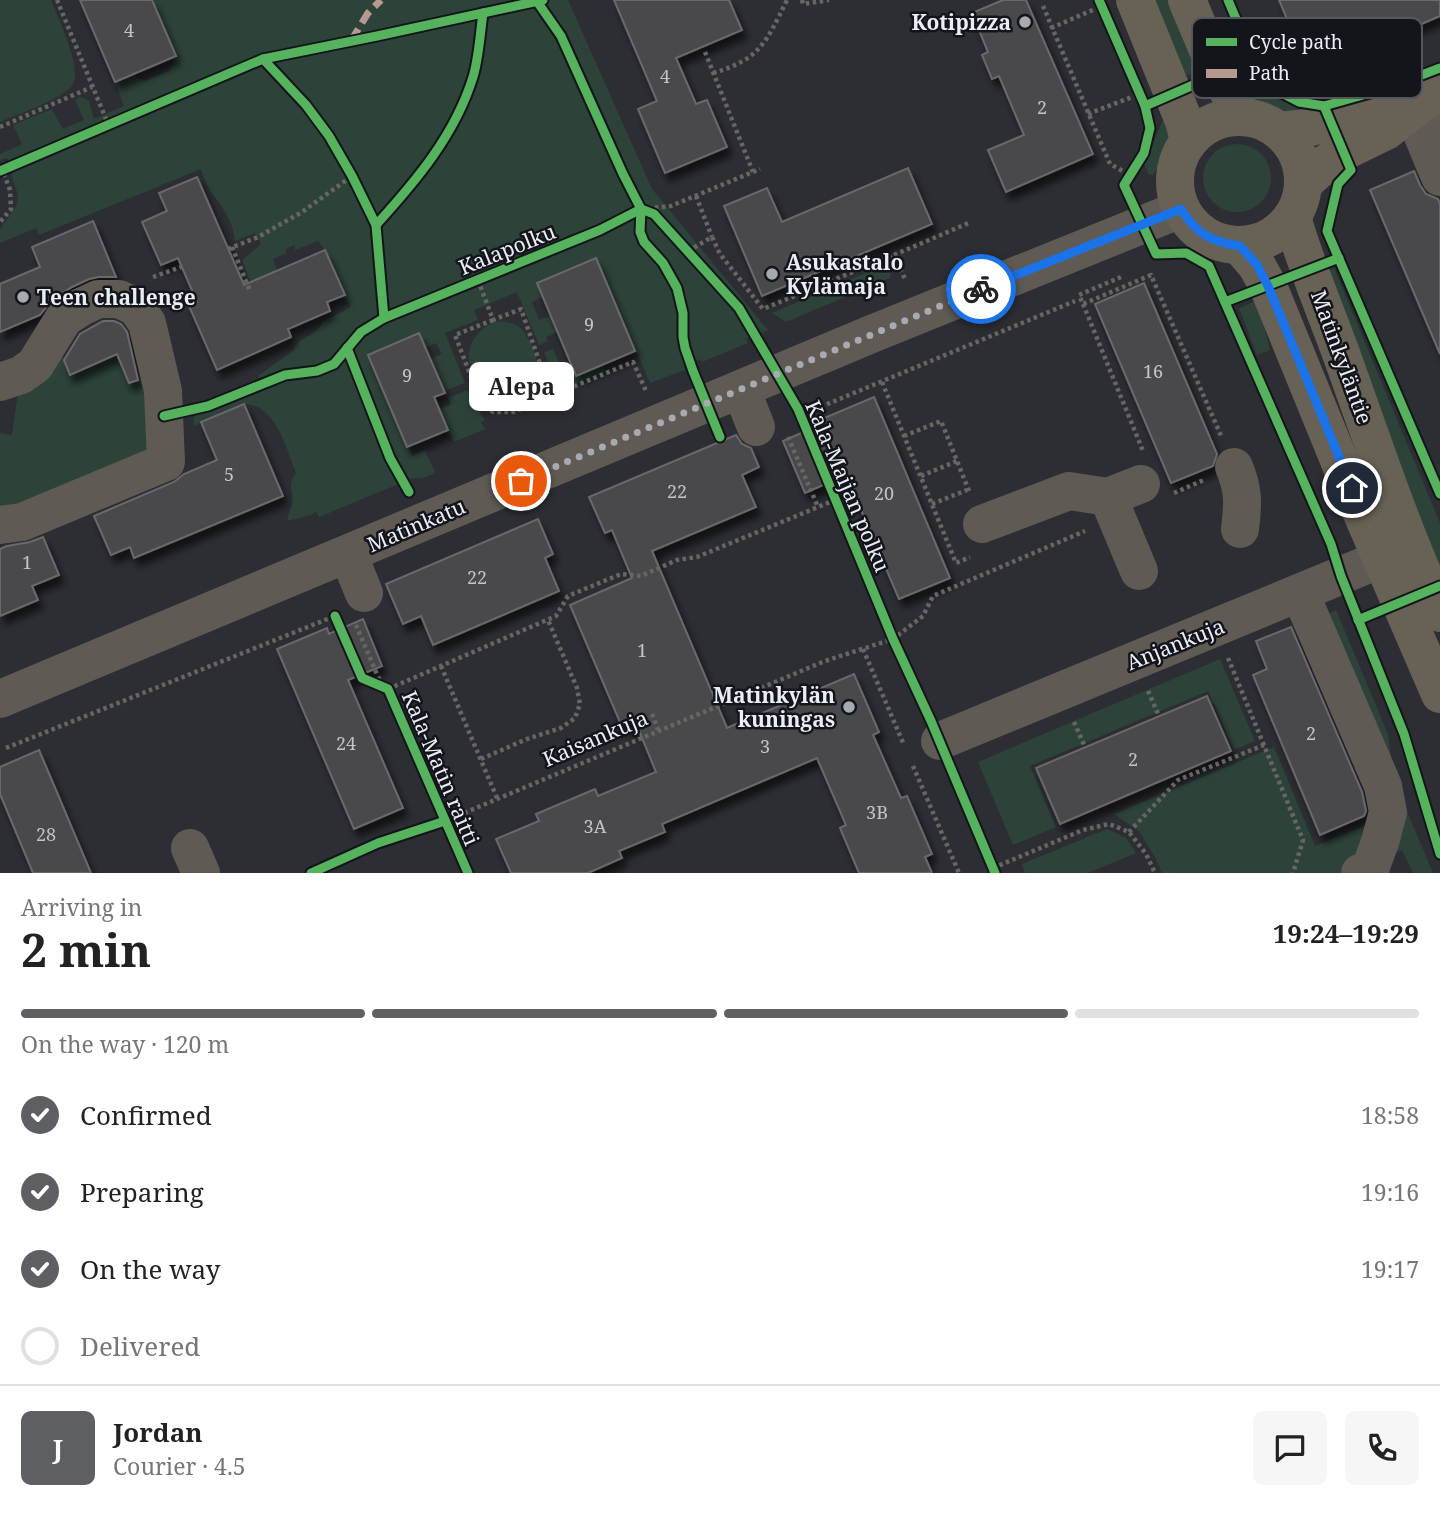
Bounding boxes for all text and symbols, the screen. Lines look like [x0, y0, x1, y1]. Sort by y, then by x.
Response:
place label: Kotipizza [911, 8, 1011, 36]
marker: Kotipizza [1017, 14, 1033, 30]
house number: 4 [124, 18, 134, 42]
legend [1192, 18, 1422, 98]
text: Cycle path [1249, 29, 1343, 55]
text: Path [1249, 60, 1290, 86]
house number: 4 [660, 64, 670, 88]
house number: 2 [1037, 95, 1047, 119]
street label: Kalapolku [454, 217, 560, 281]
place label: Asukastalo Kylämaja [786, 248, 903, 300]
courier [946, 254, 1016, 324]
marker: Asukastalo Kylämaja [764, 266, 780, 282]
icon: bike [962, 270, 1000, 308]
place label: Teen challenge [37, 283, 196, 311]
street label: Matinkyläntie [1305, 286, 1379, 428]
marker: Teen challenge [15, 289, 31, 305]
house number: 9 [584, 312, 594, 336]
house number: 16 [1143, 359, 1163, 383]
callout: Alepa [468, 362, 574, 411]
house number: 9 [402, 363, 412, 387]
text: Alepa [488, 370, 555, 402]
street label: Kala-Maijan polku [799, 396, 897, 576]
pin [491, 451, 551, 511]
pin [1322, 458, 1382, 518]
house number: 5 [224, 462, 234, 486]
icon: bag [502, 462, 540, 500]
icon: home [1333, 469, 1371, 507]
house number: 22 [667, 479, 687, 503]
house number: 20 [874, 481, 894, 505]
street label: Matinkatu [363, 492, 469, 558]
house number: 1 [22, 550, 32, 574]
house number: 22 [467, 565, 487, 589]
street label: Anjankuja [1122, 612, 1228, 676]
house number: 1 [637, 638, 647, 662]
place label: Matinkylän kuningas [713, 681, 835, 733]
street label: Kala-Matin raitti [396, 686, 486, 850]
marker: Matinkylän kuningas [841, 699, 857, 715]
street label: Kaisankuja [538, 703, 652, 773]
house number: 2 [1306, 721, 1316, 745]
house number: 24 [336, 731, 356, 755]
house number: 3 [760, 734, 770, 758]
house number: 2 [1128, 747, 1138, 771]
house number: 3B [866, 800, 888, 824]
house number: 3A [584, 814, 607, 838]
house number: 28 [36, 822, 56, 846]
text: Arriving in [21, 891, 142, 923]
text: 19:24–19:29 [1273, 915, 1419, 951]
text: 2 min [21, 918, 151, 980]
text: On the way · 120 m [21, 1028, 229, 1060]
icon: check [21, 1096, 59, 1134]
text: Confirmed [80, 1097, 212, 1133]
text: 18:58 [1361, 1099, 1419, 1131]
icon: check [21, 1173, 59, 1211]
text: Preparing [80, 1174, 204, 1210]
text: 19:16 [1361, 1176, 1419, 1208]
icon: check [21, 1250, 59, 1288]
text: On the way [80, 1251, 220, 1287]
text: 19:17 [1361, 1253, 1419, 1285]
text: Delivered [80, 1328, 200, 1364]
button: chat [1253, 1411, 1327, 1485]
button: phone [1345, 1411, 1419, 1485]
text: Jordan [113, 1414, 203, 1450]
text: J [53, 1430, 63, 1466]
text: Courier · 4.5 [113, 1450, 246, 1482]

